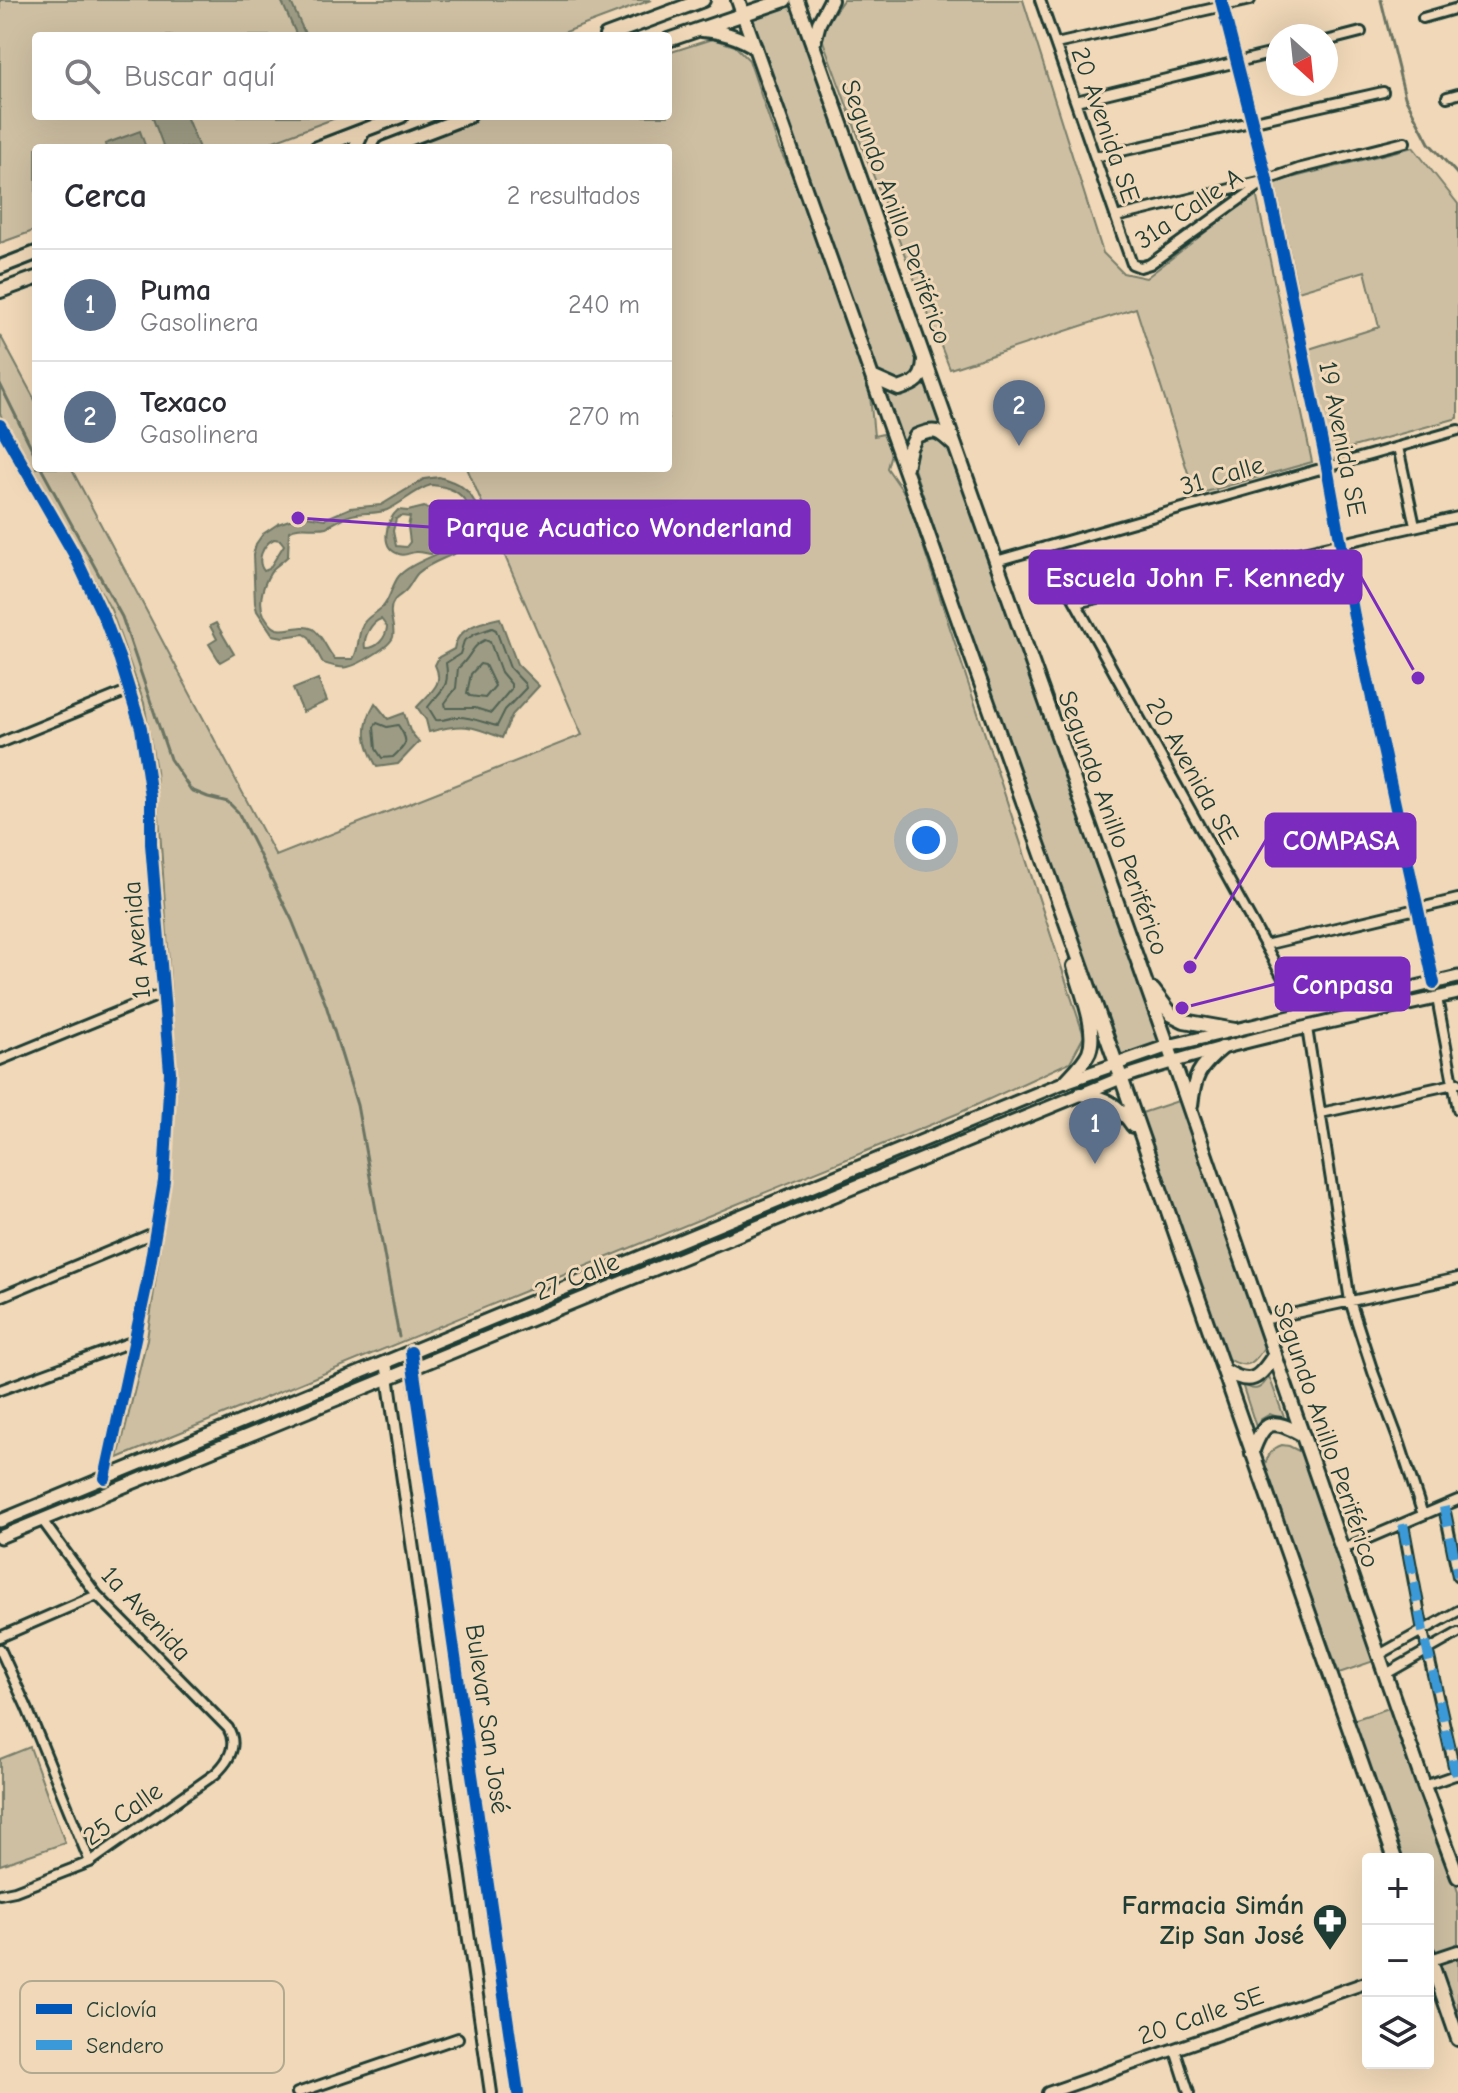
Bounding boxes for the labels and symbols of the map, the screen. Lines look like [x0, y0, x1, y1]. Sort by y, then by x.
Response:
north arrow [1266, 24, 1338, 96]
street label: 20 Avenida SE [1064, 43, 1146, 207]
street label: Segundo Anillo Periférico [834, 76, 958, 348]
street label: 31a Calle A [1130, 162, 1248, 256]
street label: 19 Avenida SE [1312, 359, 1372, 519]
pin: 2 [993, 380, 1045, 446]
street label: 31 Calle [1177, 450, 1267, 502]
callout: Parque Acuatico Wonderland [430, 501, 809, 553]
text: Parque Acuatico Wonderland [446, 512, 792, 544]
callout: Escuela John F. Kennedy [1030, 551, 1361, 603]
text: Escuela John F. Kennedy [1046, 562, 1345, 594]
street label: Segundo Anillo Periférico [1051, 687, 1175, 959]
street label: 20 Avenida SE [1139, 693, 1245, 849]
callout: COMPASA [1266, 814, 1415, 866]
your location [906, 820, 946, 860]
text: COMPASA [1282, 825, 1400, 857]
street label: 1a Avenida [117, 880, 157, 1000]
callout: Conpasa [1276, 958, 1409, 1010]
text: Conpasa [1292, 969, 1394, 1001]
pin: 1 [1069, 1098, 1121, 1164]
street label: 27 Calle [530, 1247, 624, 1307]
street label: Segundo Anillo Periférico [1266, 1298, 1386, 1572]
street label: 1a Avenida [95, 1560, 197, 1668]
street label: Bulevar San José [459, 1622, 515, 1816]
street label: 25 Calle [77, 1776, 169, 1852]
place label: Farmacia Simán Zip San José [1122, 1891, 1304, 1951]
pharmacy icon: Farmacia Simán Zip San José [1311, 1902, 1349, 1952]
legend [20, 1981, 284, 2073]
street label: 20 Calle SE [1134, 1981, 1268, 2051]
text: Ciclovía [86, 1997, 157, 2023]
text: Sendero [86, 2033, 164, 2059]

